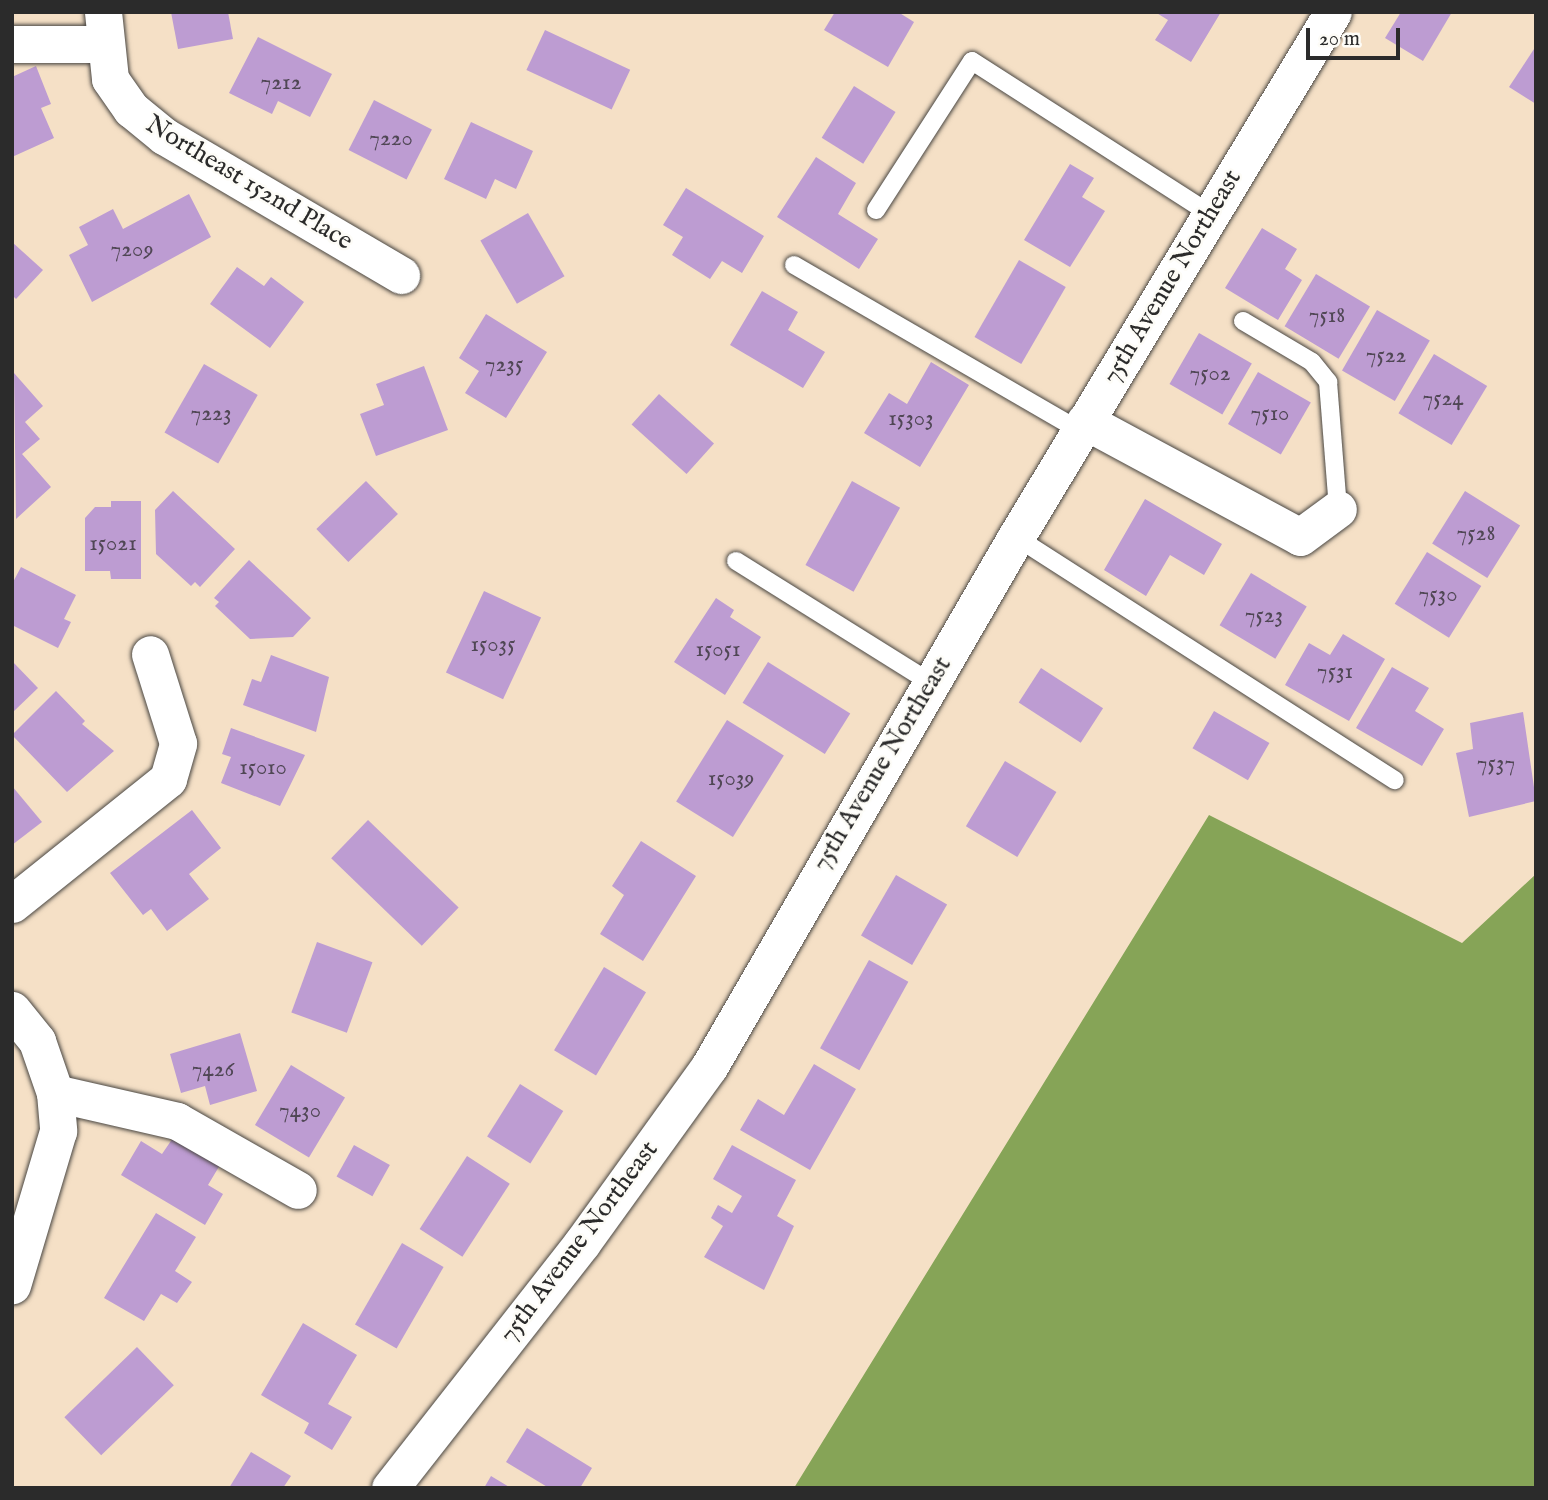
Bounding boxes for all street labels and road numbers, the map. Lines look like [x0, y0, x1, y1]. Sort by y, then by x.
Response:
street label: Northeast 152nd Place [140, 109, 358, 257]
street label: 75th Avenue Northeast [1096, 164, 1248, 390]
street label: 75th Avenue Northeast [806, 651, 958, 877]
street label: 75th Avenue Northeast [493, 1135, 665, 1349]

